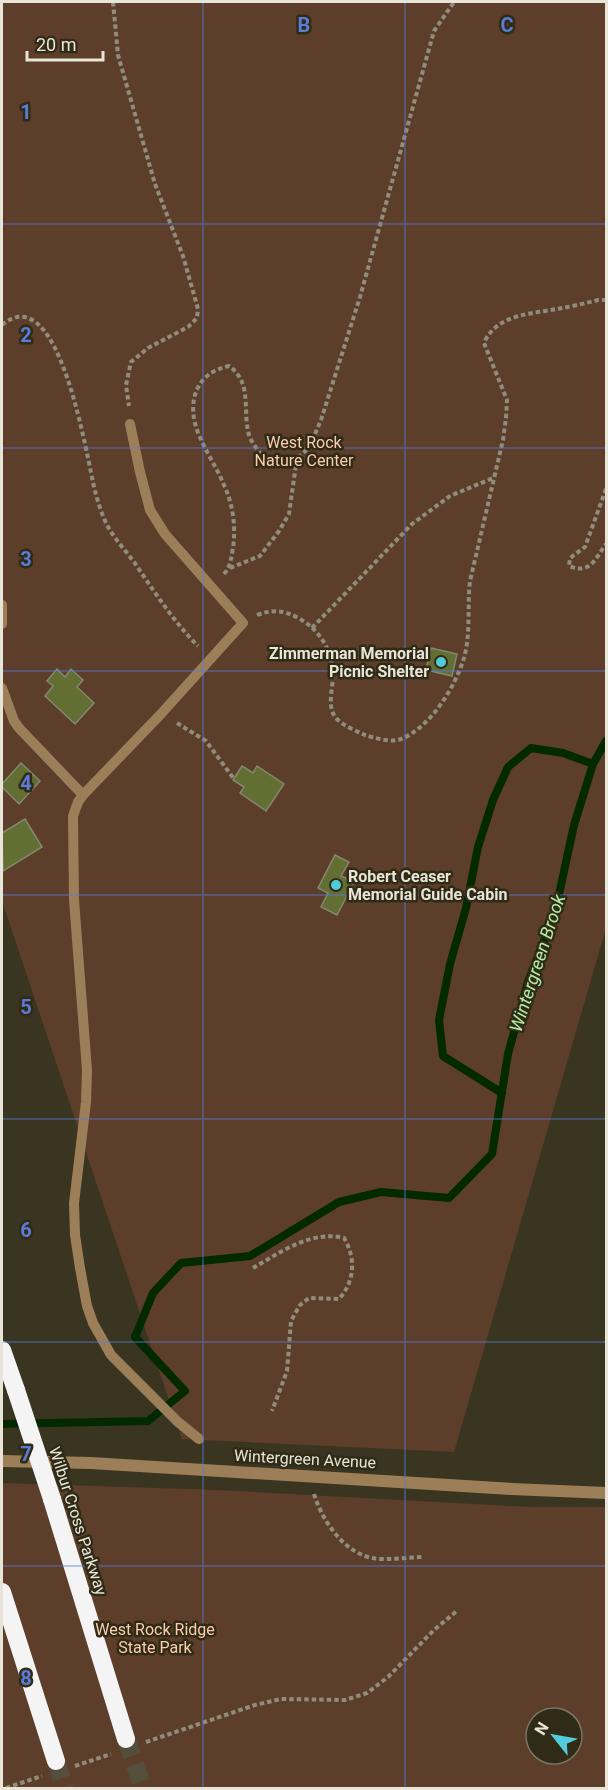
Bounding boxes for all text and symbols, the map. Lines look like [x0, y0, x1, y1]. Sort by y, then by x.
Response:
text: B [298, 13, 310, 37]
text: C [500, 13, 514, 37]
scale bar [27, 24, 104, 62]
text: 20 m [36, 34, 76, 55]
text: 1 [20, 100, 32, 124]
text: 2 [20, 323, 32, 347]
park label: West Rock Nature Center [255, 433, 354, 470]
text: 3 [20, 547, 32, 571]
place label: Zimmerman Memorial Picnic Shelter [269, 644, 429, 681]
marker: Zimmerman Memorial Picnic Shelter [434, 655, 448, 669]
text: 4 [20, 771, 32, 795]
place label: Robert Ceaser Memorial Guide Cabin [348, 867, 507, 904]
marker: Robert Ceaser Memorial Guide Cabin [329, 878, 343, 892]
water label: Wintergreen Brook [505, 890, 570, 1035]
text: 5 [20, 995, 32, 1019]
text: 6 [20, 1218, 32, 1242]
text: 7 [20, 1442, 32, 1466]
street label: Wilbur Cross Parkway [45, 1444, 111, 1598]
street label: Wintergreen Avenue [233, 1446, 377, 1472]
park label: West Rock Ridge State Park [95, 1620, 215, 1657]
text: 8 [20, 1666, 32, 1690]
north arrow [524, 1706, 584, 1766]
text: N [531, 1719, 553, 1738]

